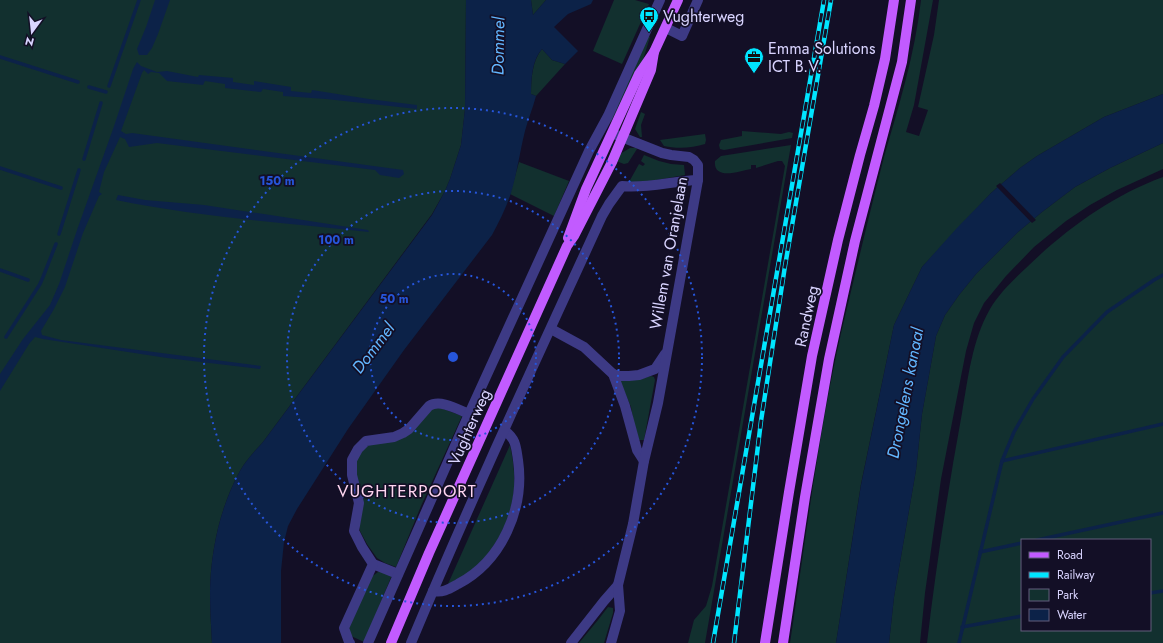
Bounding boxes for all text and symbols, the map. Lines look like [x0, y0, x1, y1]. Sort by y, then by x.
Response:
bus stop icon: Vughterweg [638, 5, 660, 33]
place label: Vughterweg [663, 5, 744, 28]
north arrow [12, 12, 52, 52]
water label: Dommel [485, 15, 511, 75]
text: N [23, 33, 36, 51]
place label: Emma Solutions ICT B.V. [768, 37, 875, 78]
office icon: Emma Solutions ICT B.V. [743, 46, 765, 74]
text: 150 m [259, 172, 295, 190]
street label: Willem van Oranjelaan [644, 175, 693, 331]
text: 100 m [318, 231, 354, 249]
street label: Randweg [789, 283, 824, 349]
text: 50 m [379, 290, 409, 308]
water label: Dommel [346, 317, 401, 378]
water label: Drongelens kanaal [881, 324, 930, 460]
centre of rings [446, 350, 460, 364]
street label: Vughterweg [442, 385, 497, 469]
district label: VUGHTERPOORT [337, 479, 477, 503]
legend [1021, 539, 1151, 631]
text: Road [1057, 546, 1083, 564]
text: Railway [1057, 566, 1095, 584]
text: Park [1057, 586, 1079, 604]
text: Water [1057, 606, 1088, 624]

